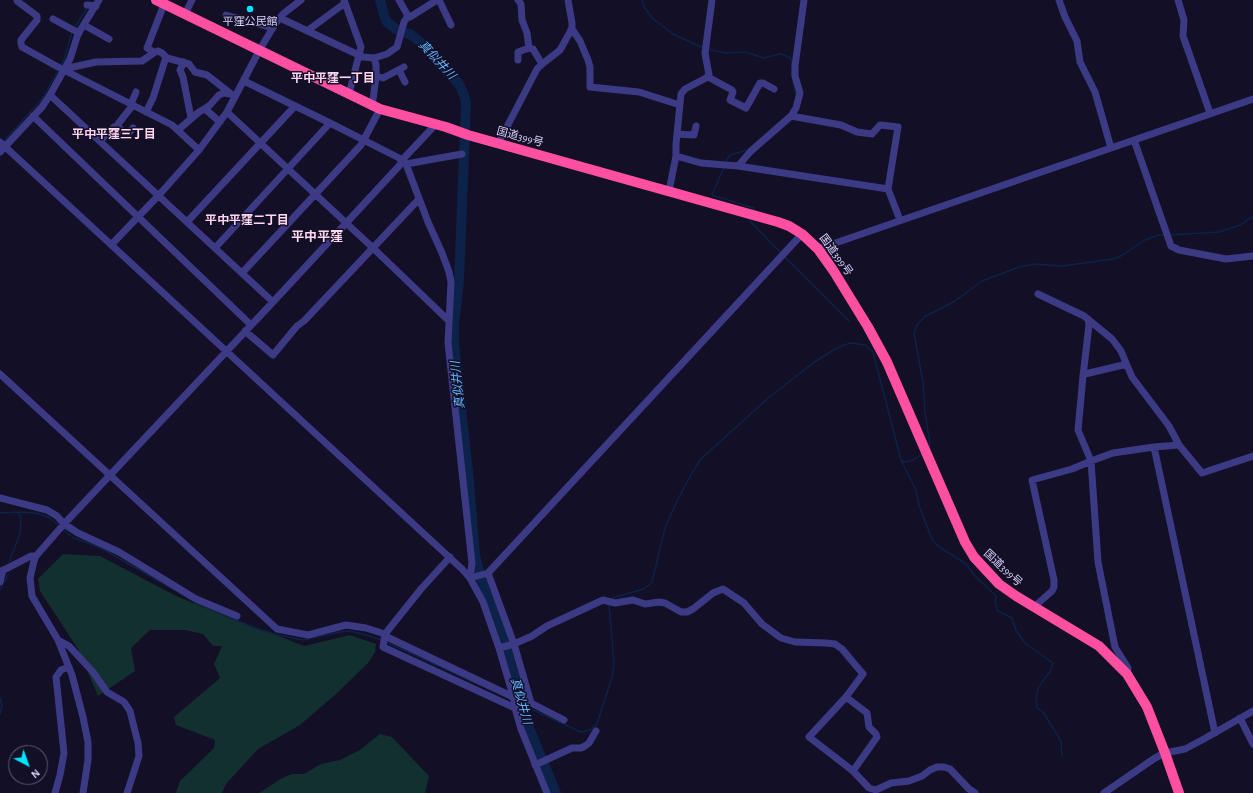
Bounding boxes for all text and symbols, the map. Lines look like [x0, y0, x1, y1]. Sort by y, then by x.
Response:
marker: 平窪公民館 [245, 4, 255, 14]
place label: 平窪公民館 [223, 15, 277, 29]
water label: 真似井川 [415, 38, 459, 82]
district label: 平中平窪一丁目 [291, 71, 375, 85]
street label: 国道399号 [495, 124, 545, 150]
district label: 平中平窪三丁目 [72, 127, 156, 141]
district label: 平中平窪二丁目 [205, 213, 289, 227]
district label: 平中平窪 [291, 229, 343, 245]
street label: 国道399号 [817, 232, 855, 278]
water label: 真似井川 [448, 360, 468, 410]
street label: 国道399号 [981, 547, 1025, 589]
water label: 真似井川 [507, 676, 535, 726]
north arrow [8, 745, 48, 785]
text: N [29, 767, 42, 780]

